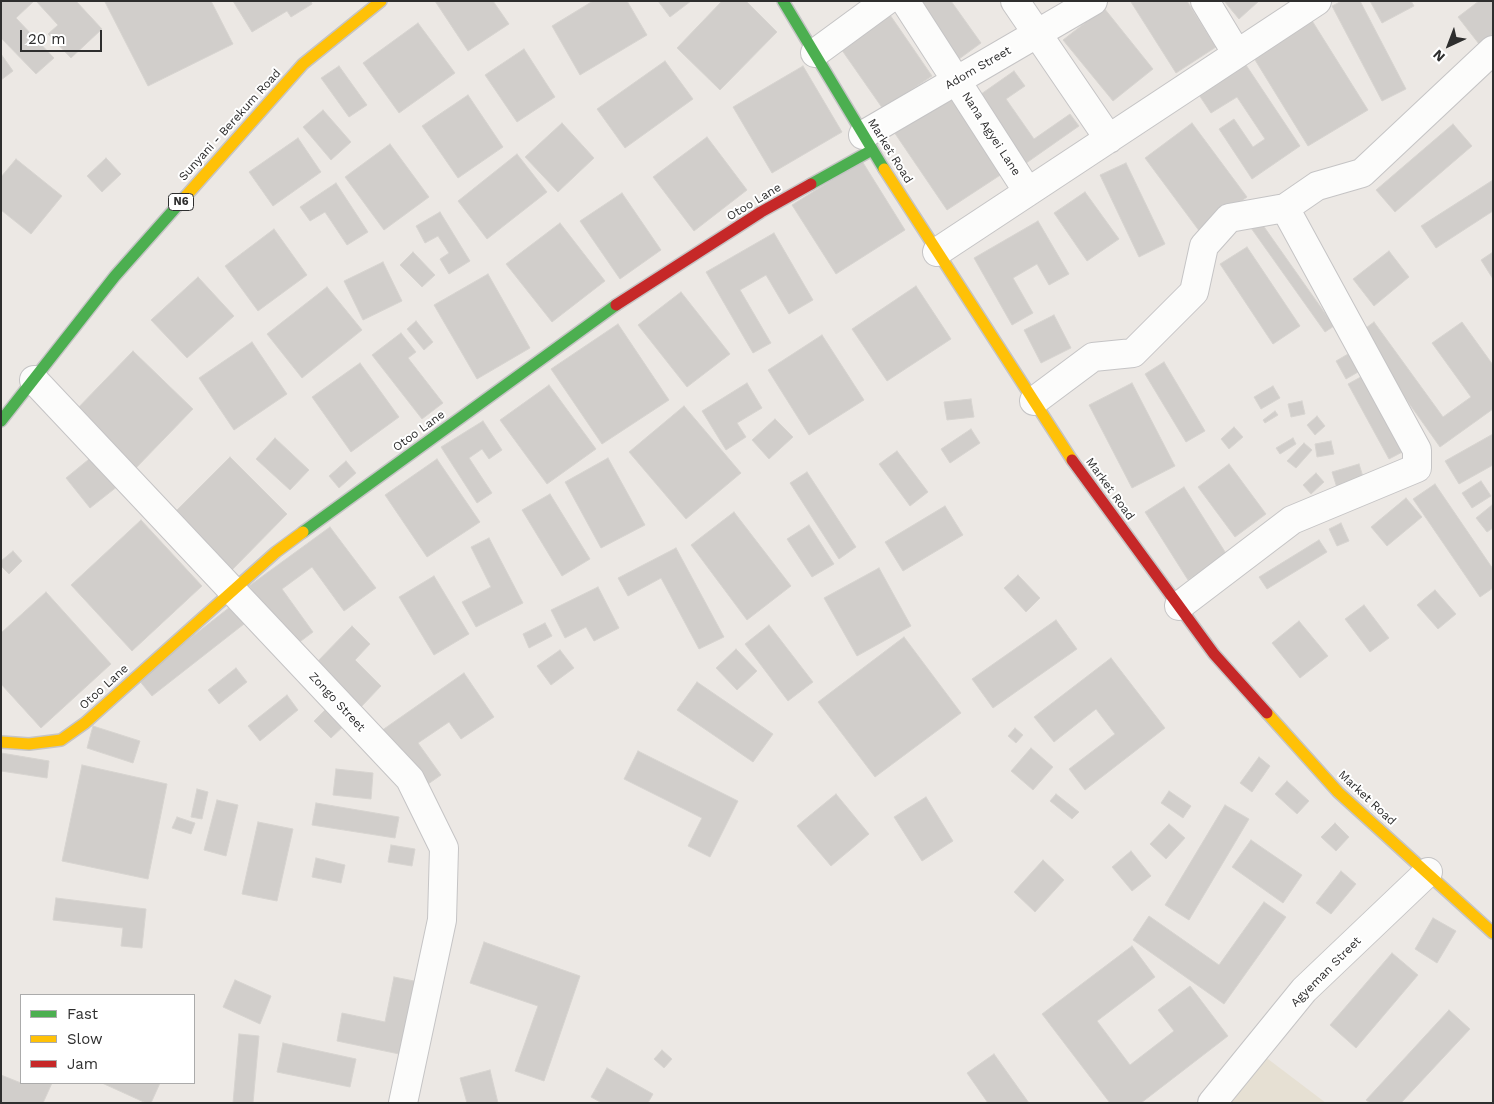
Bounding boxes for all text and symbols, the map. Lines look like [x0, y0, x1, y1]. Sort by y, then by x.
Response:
scale bar [22, 20, 105, 52]
north arrow [1424, 20, 1474, 70]
text: 20 m [28, 30, 66, 48]
street label: Adom Street [942, 43, 1014, 93]
text: N [1430, 47, 1448, 65]
street label: Sunyani - Berekum Road [176, 66, 284, 184]
street label: Nana Agyei Lane [959, 89, 1023, 179]
street label: Market Road [864, 116, 916, 186]
street label: Otoo Lane [724, 180, 784, 224]
road number: N6 [168, 193, 194, 210]
street label: Otoo Lane [390, 407, 448, 455]
street label: Market Road [1083, 455, 1137, 523]
street label: Otoo Lane [77, 661, 131, 713]
street label: Zongo Street [306, 669, 368, 735]
street label: Market Road [1335, 768, 1399, 828]
street label: Agyeman Street [1288, 934, 1364, 1010]
legend [20, 994, 195, 1084]
text: Fast [67, 1005, 98, 1023]
text: Slow [67, 1030, 103, 1048]
text: Jam [67, 1055, 98, 1073]

